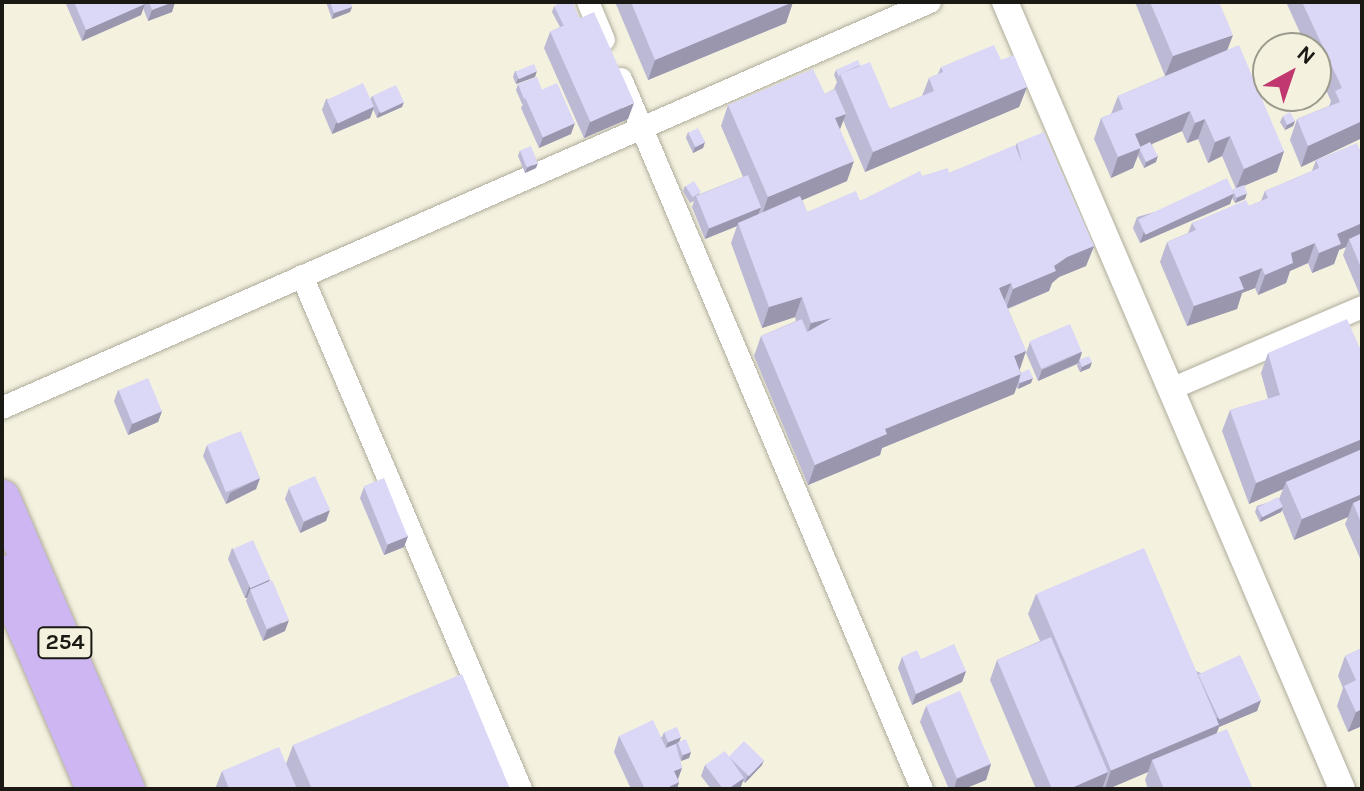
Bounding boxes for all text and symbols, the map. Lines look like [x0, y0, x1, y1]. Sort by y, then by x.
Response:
north arrow [1252, 32, 1332, 112]
text: N [1292, 40, 1321, 70]
road number: 254 [37, 625, 93, 661]

